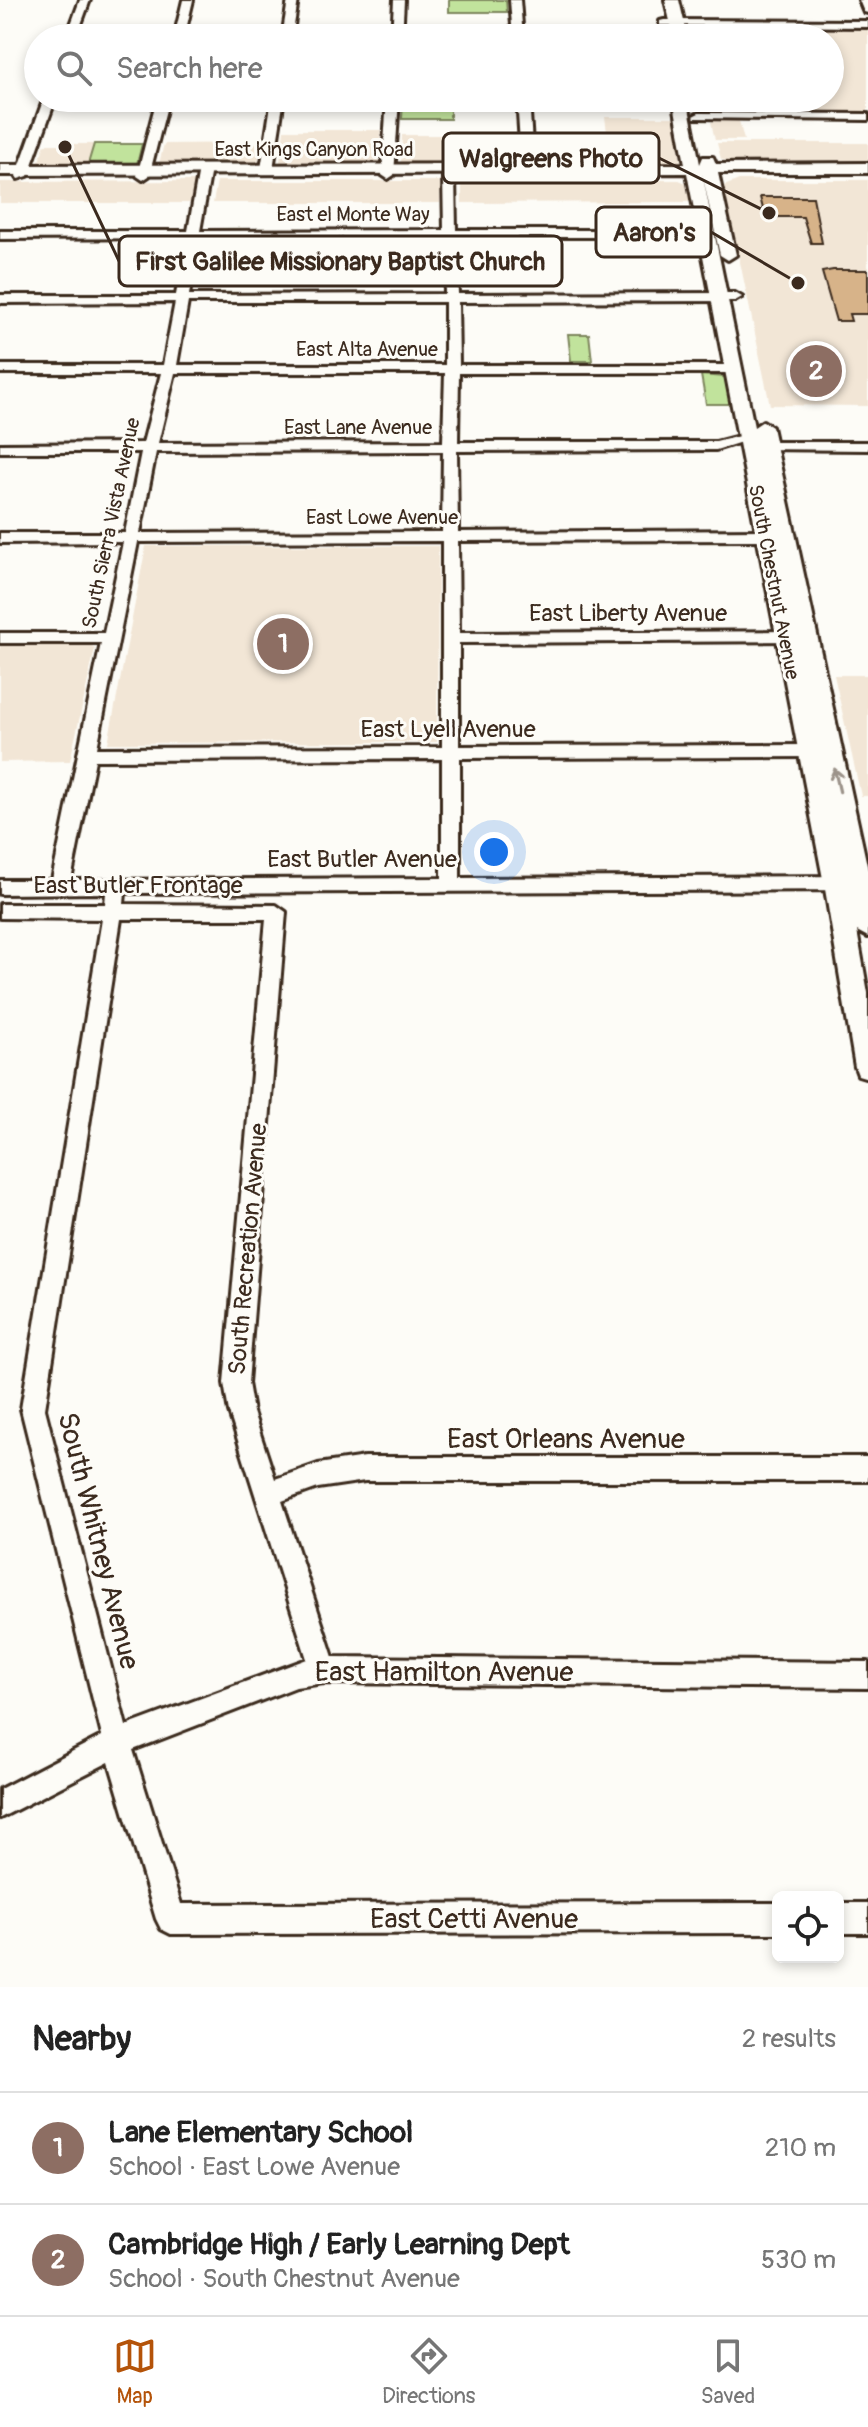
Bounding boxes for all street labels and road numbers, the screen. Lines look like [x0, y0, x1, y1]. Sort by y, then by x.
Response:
street label: East Kings Canyon Road [214, 137, 414, 162]
street label: East el Monte Way [276, 202, 430, 227]
street label: East Alta Avenue [296, 337, 438, 362]
street label: South Sierra Vista Avenue [76, 415, 146, 631]
street label: East Lane Avenue [284, 415, 432, 440]
street label: South Chestnut Avenue [743, 482, 805, 682]
street label: East Lowe Avenue [306, 505, 458, 530]
street label: East Liberty Avenue [529, 599, 727, 628]
street label: East Lyell Avenue [360, 715, 536, 744]
street label: East Butler Avenue [267, 845, 457, 874]
street label: East Butler Frontage [33, 871, 243, 900]
street label: South Recreation Avenue [223, 1122, 273, 1376]
street label: South Whitney Avenue [49, 1409, 147, 1673]
street label: East Orleans Avenue [447, 1422, 685, 1457]
street label: East Hamilton Avenue [315, 1655, 574, 1690]
street label: East Cetti Avenue [370, 1902, 578, 1937]

